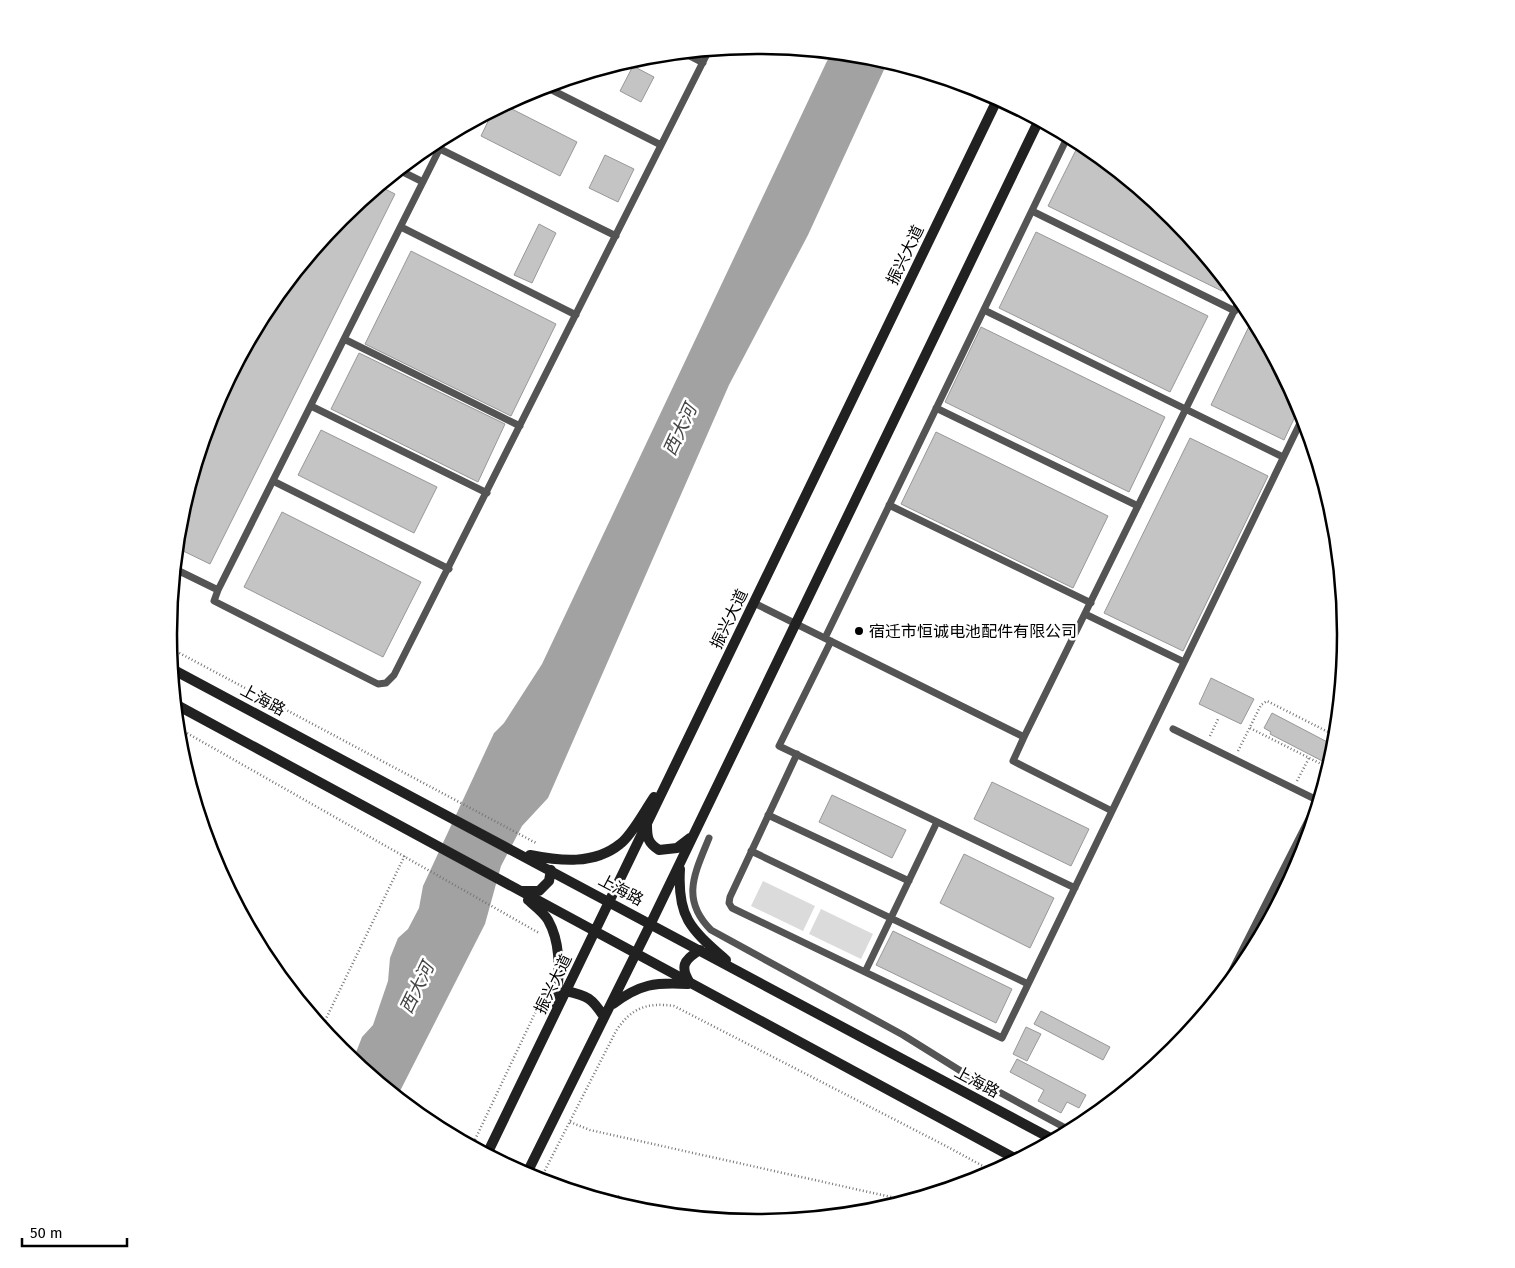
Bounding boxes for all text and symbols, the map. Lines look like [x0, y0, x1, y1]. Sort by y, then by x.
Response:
street label: 振兴大道 [882, 222, 928, 288]
water label: 西大河 [659, 398, 703, 459]
street label: 振兴大道 [706, 586, 752, 652]
place label: 宿迁市恒诚电池配件有限公司 [869, 622, 1077, 641]
marker: 宿迁市恒诚电池配件有限公司 [853, 625, 865, 637]
street label: 上海路 [237, 680, 289, 720]
street label: 上海路 [595, 870, 647, 910]
street label: 振兴大道 [530, 951, 576, 1017]
water label: 西大河 [395, 956, 440, 1017]
street label: 上海路 [951, 1062, 1003, 1102]
scale bar [22, 1216, 128, 1248]
text: 50 m [30, 1224, 63, 1242]

